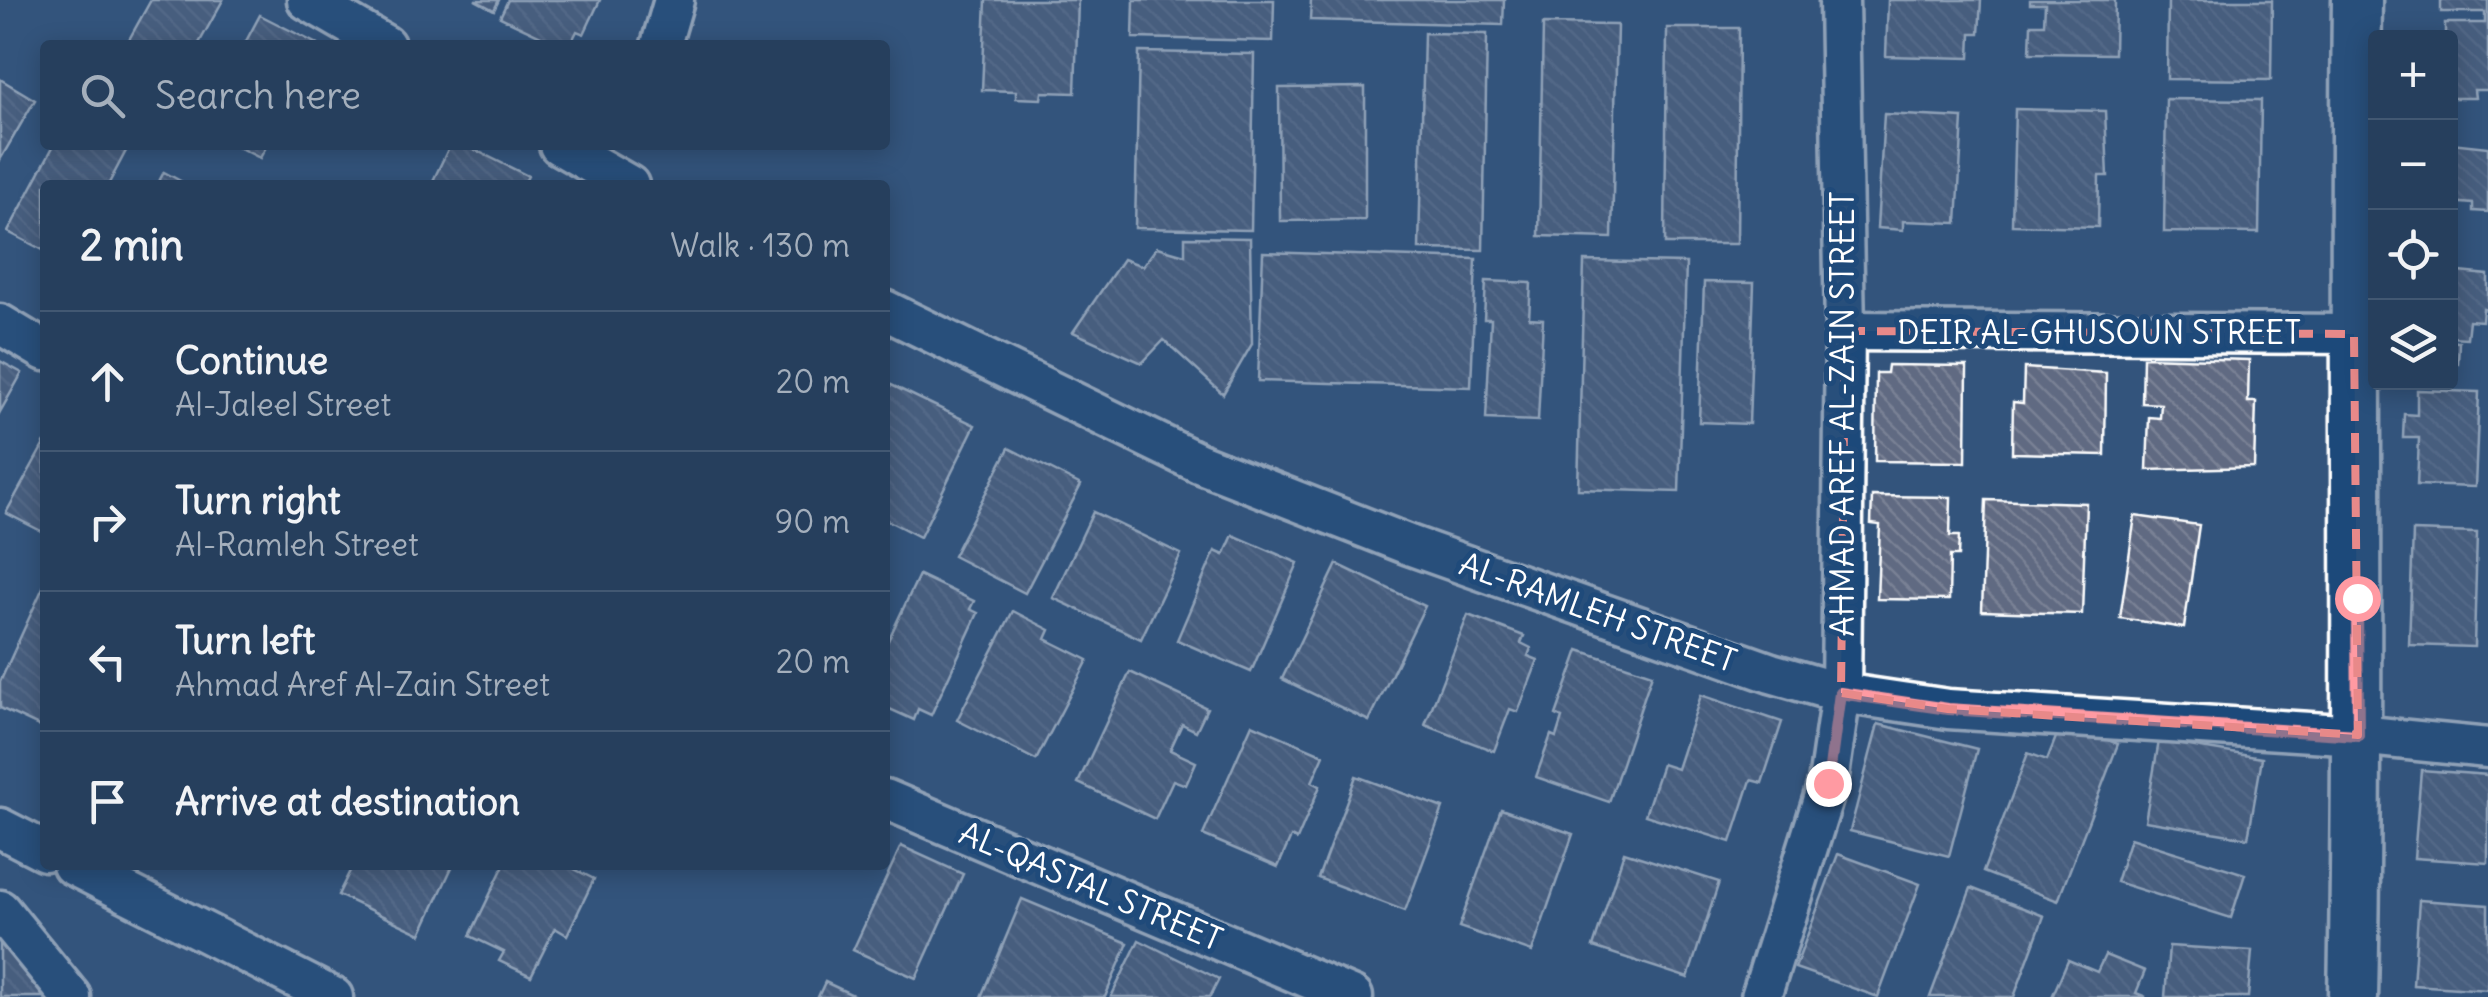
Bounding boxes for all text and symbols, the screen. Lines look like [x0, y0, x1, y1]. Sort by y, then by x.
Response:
map controls [2368, 30, 2458, 390]
button: + [2368, 30, 2458, 120]
search box [40, 40, 890, 150]
icon: search [75, 68, 130, 123]
text: Search here [155, 72, 361, 119]
button: − [2368, 120, 2458, 210]
street label: AHMAD AREF AL-ZAIN STREET [1822, 191, 1863, 637]
button: locate [2368, 210, 2458, 300]
text: 2 min [80, 219, 184, 271]
text: Walk · 130 m [670, 225, 850, 266]
button: layers [2368, 300, 2458, 390]
street label: DEIR AL-GHUSOUN STREET [1897, 312, 2301, 353]
text: Continue [175, 337, 328, 384]
icon: ahead [80, 354, 135, 409]
text: 20 m [776, 361, 850, 402]
text: Al-Jaleel Street [175, 384, 391, 425]
text: Turn right [175, 477, 341, 524]
icon: right [80, 494, 135, 549]
text: 90 m [775, 501, 850, 542]
text: Al-Ramleh Street [175, 524, 419, 565]
street label: AL-RAMLEH STREET [1454, 543, 1742, 681]
route start [2335, 576, 2381, 622]
text: Turn left [175, 617, 315, 664]
icon: left [80, 634, 135, 689]
text: 20 m [776, 641, 850, 682]
text: Ahmad Aref Al-Zain Street [175, 664, 550, 705]
route end [1806, 761, 1852, 807]
icon: arrive [80, 774, 135, 829]
text: Arrive at destination [175, 778, 520, 825]
street label: AL-QASTAL STREET [953, 812, 1229, 960]

